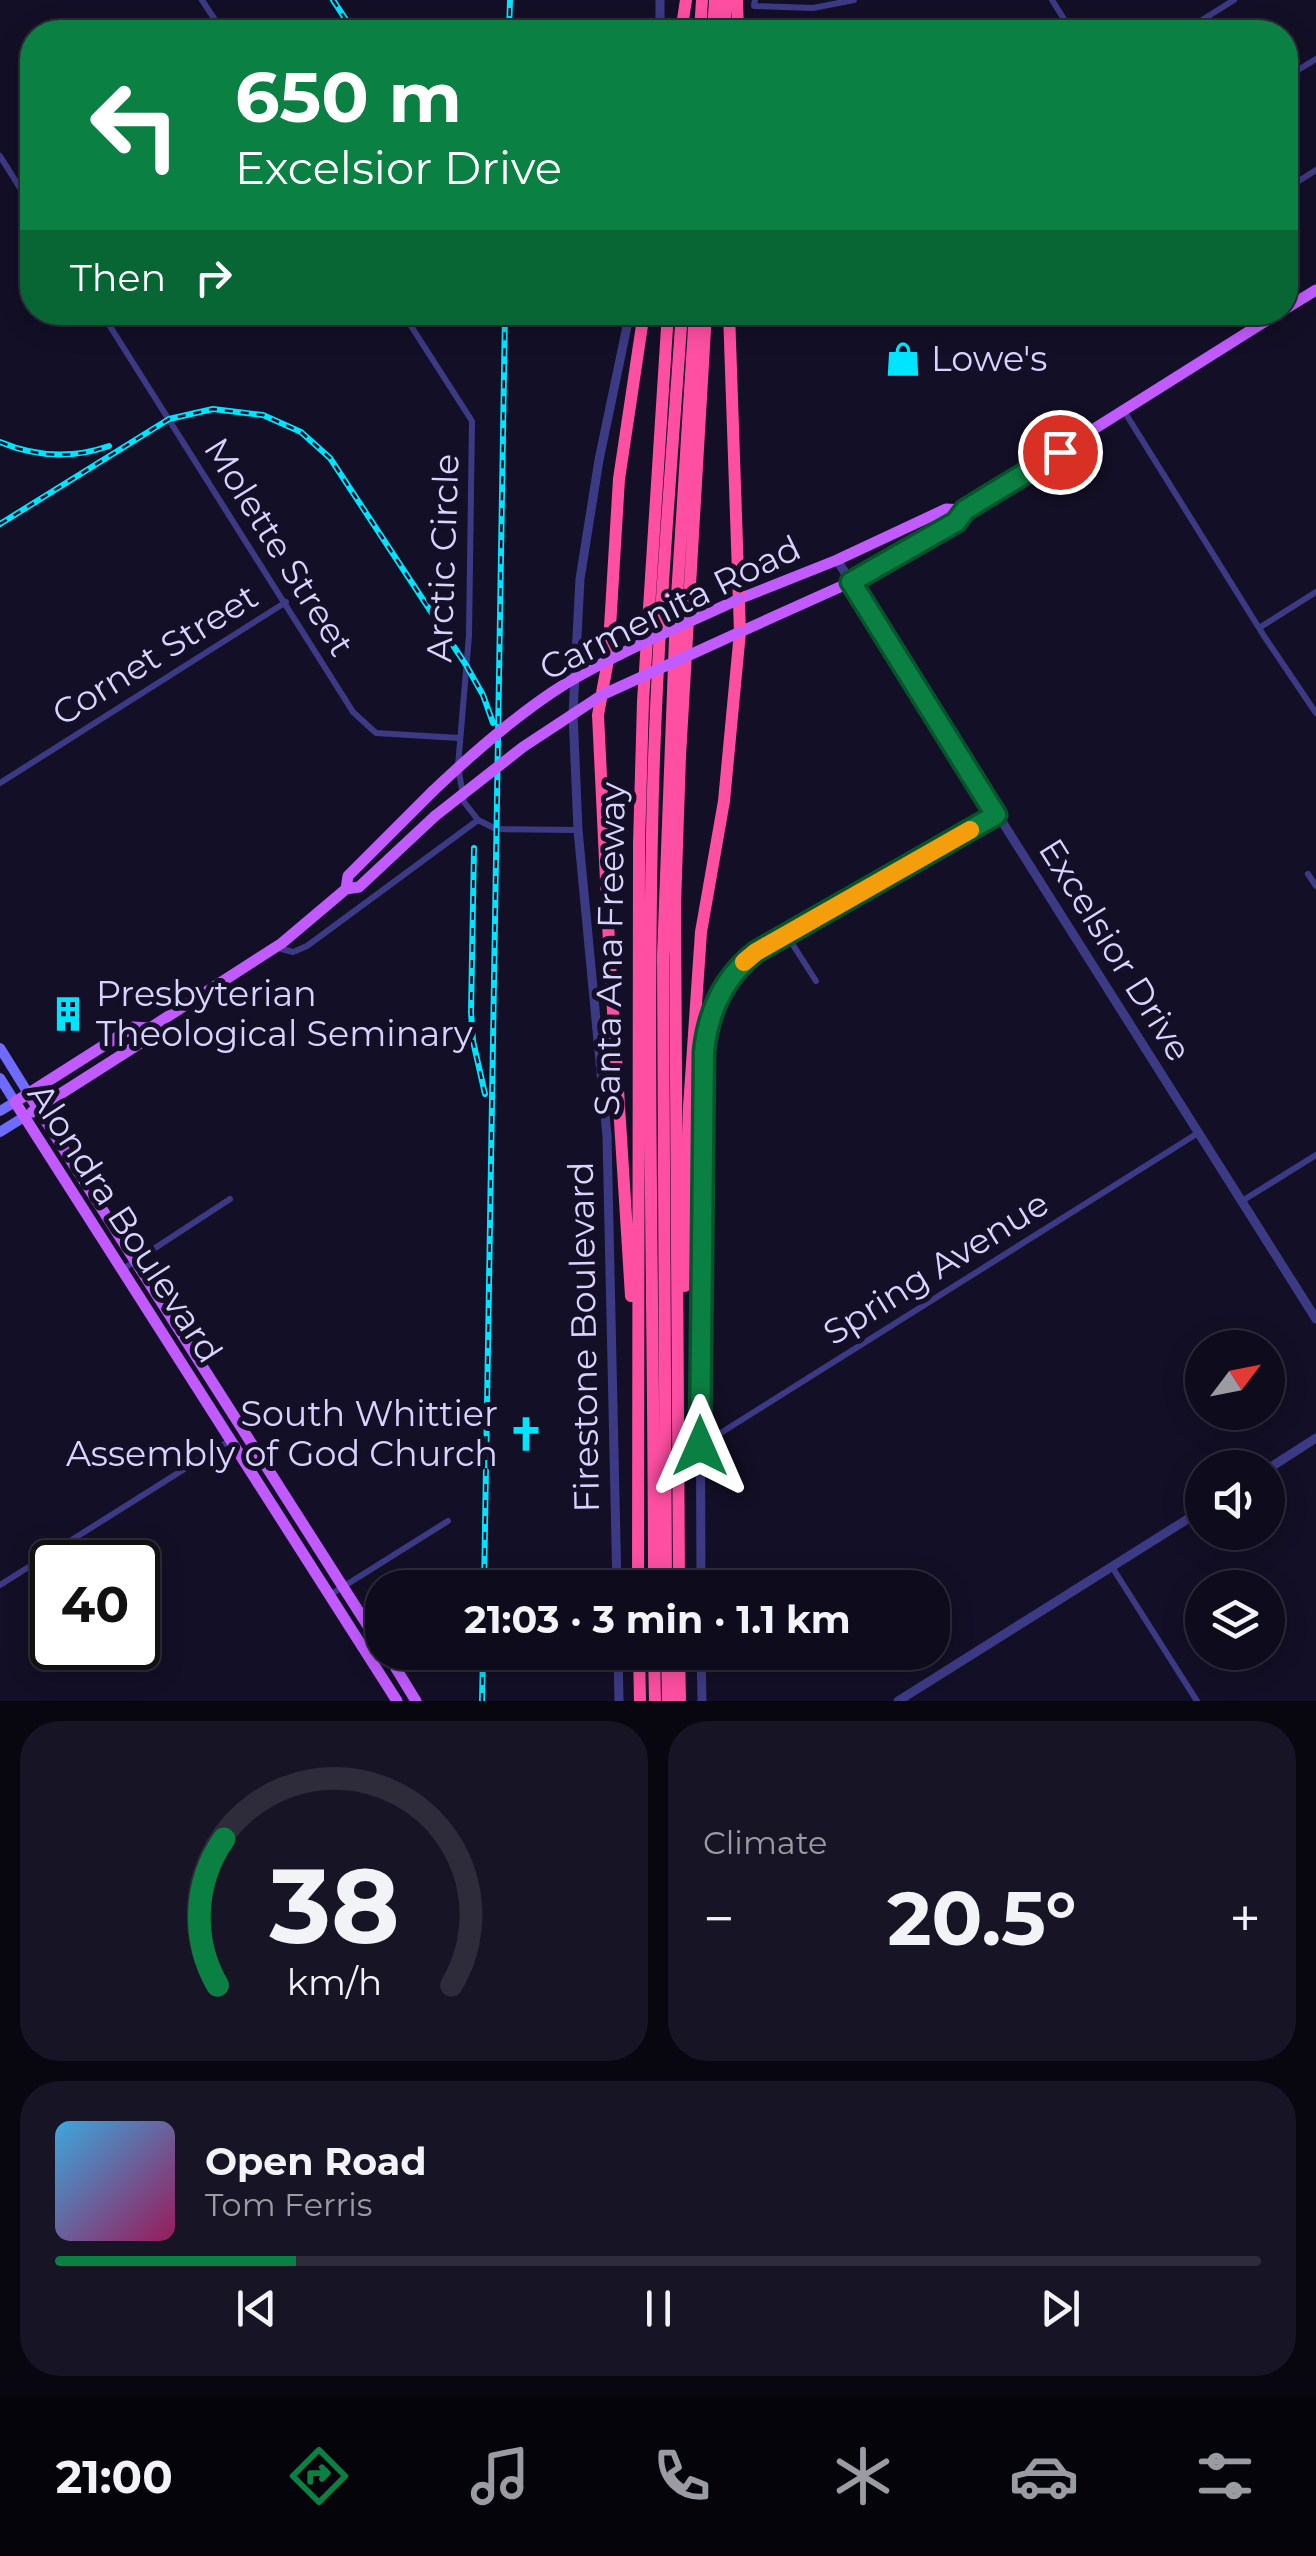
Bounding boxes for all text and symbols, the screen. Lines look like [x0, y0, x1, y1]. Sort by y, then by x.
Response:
text: 650 m [235, 54, 462, 140]
icon: left [70, 60, 200, 190]
text: Excelsior Drive [235, 140, 562, 195]
icon: right [186, 250, 241, 305]
text: Then [70, 254, 166, 301]
place label: Lowe's [931, 337, 1047, 380]
shop icon: Lowe's [884, 340, 922, 378]
pin [1018, 410, 1103, 495]
icon: arrive [1033, 425, 1088, 480]
street label: Molette Street [195, 430, 364, 664]
street label: Arctic Circle [417, 453, 468, 663]
street label: Carmenita Road [532, 526, 807, 689]
street label: Cornet Street [44, 574, 265, 735]
street label: Santa Ana Freeway [585, 782, 634, 1116]
street label: Excelsior Drive [1030, 831, 1201, 1069]
place label: Presbyterian Theological Seminary [96, 972, 473, 1055]
building icon: Presbyterian Theological Seminary [49, 995, 87, 1033]
street label: Alondra Boulevard [19, 1075, 232, 1371]
street label: Firestone Boulevard [559, 1161, 608, 1513]
street label: Spring Avenue [815, 1181, 1056, 1354]
north arrow [1185, 1330, 1285, 1430]
map controls [1185, 1330, 1285, 1670]
place label: South Whittier Assembly of God Church [66, 1392, 498, 1475]
position arrow [648, 1394, 752, 1498]
church icon: South Whittier Assembly of God Church [507, 1415, 545, 1453]
button: sound [1185, 1450, 1285, 1550]
speed limit sign: 40 [30, 1540, 160, 1670]
button: layers [1185, 1570, 1285, 1670]
text: 21:03 · 3 min · 1.1 km [464, 1596, 851, 1643]
text: Climate [703, 1823, 827, 1862]
text: 38 [268, 1842, 399, 1969]
text: 20.5° [887, 1872, 1077, 1964]
text: − [703, 1885, 735, 1952]
text: + [1229, 1885, 1261, 1952]
text: km/h [286, 1960, 382, 2004]
text: Open Road [205, 2138, 427, 2185]
text: Tom Ferris [205, 2185, 372, 2224]
icon: previous [229, 2281, 284, 2336]
icon: pause [631, 2281, 686, 2336]
icon: next [1033, 2281, 1088, 2336]
icon: directions [284, 2441, 354, 2511]
icon: music [465, 2441, 535, 2511]
icon: phone [647, 2441, 717, 2511]
icon: climate [828, 2441, 898, 2511]
icon: car [1009, 2441, 1079, 2511]
icon: filters [1190, 2441, 1260, 2511]
text: 21:00 [56, 2449, 173, 2504]

